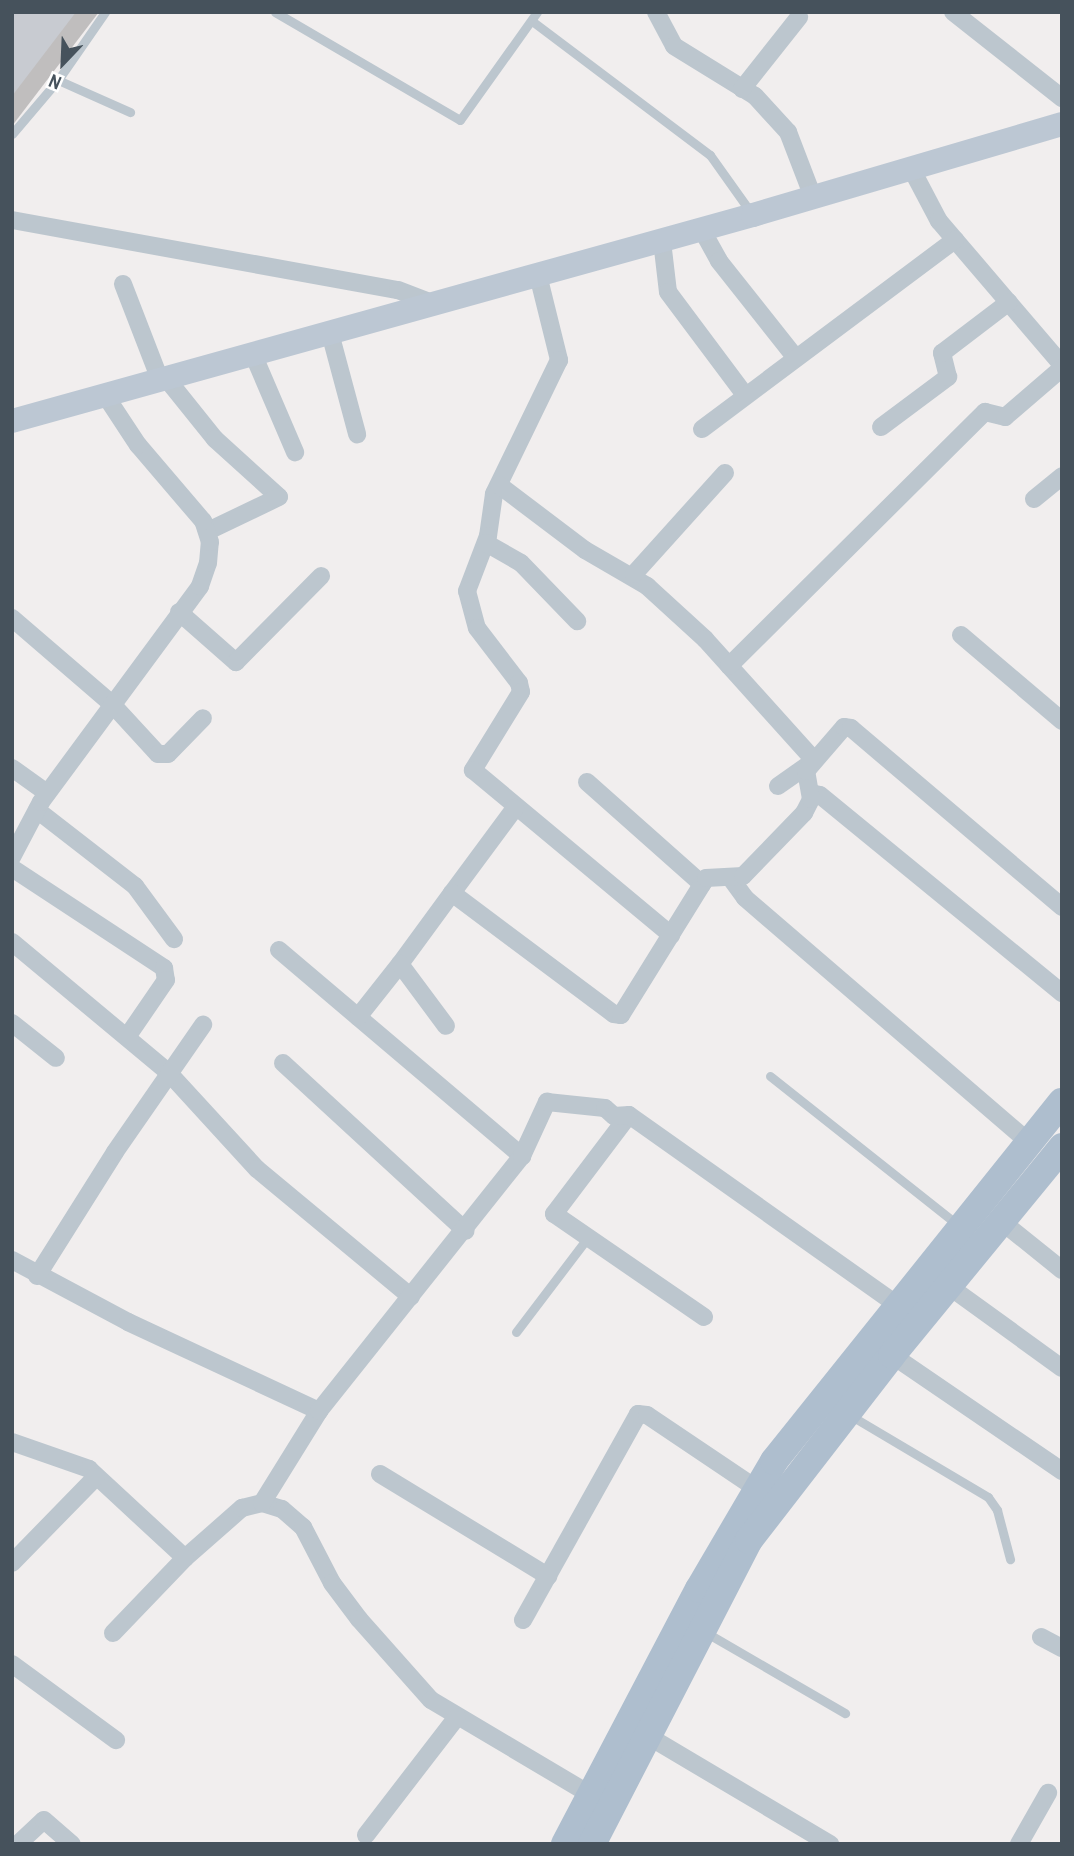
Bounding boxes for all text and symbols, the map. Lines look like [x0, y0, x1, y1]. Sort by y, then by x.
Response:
north arrow [28, 28, 98, 98]
text: N [45, 68, 65, 96]

